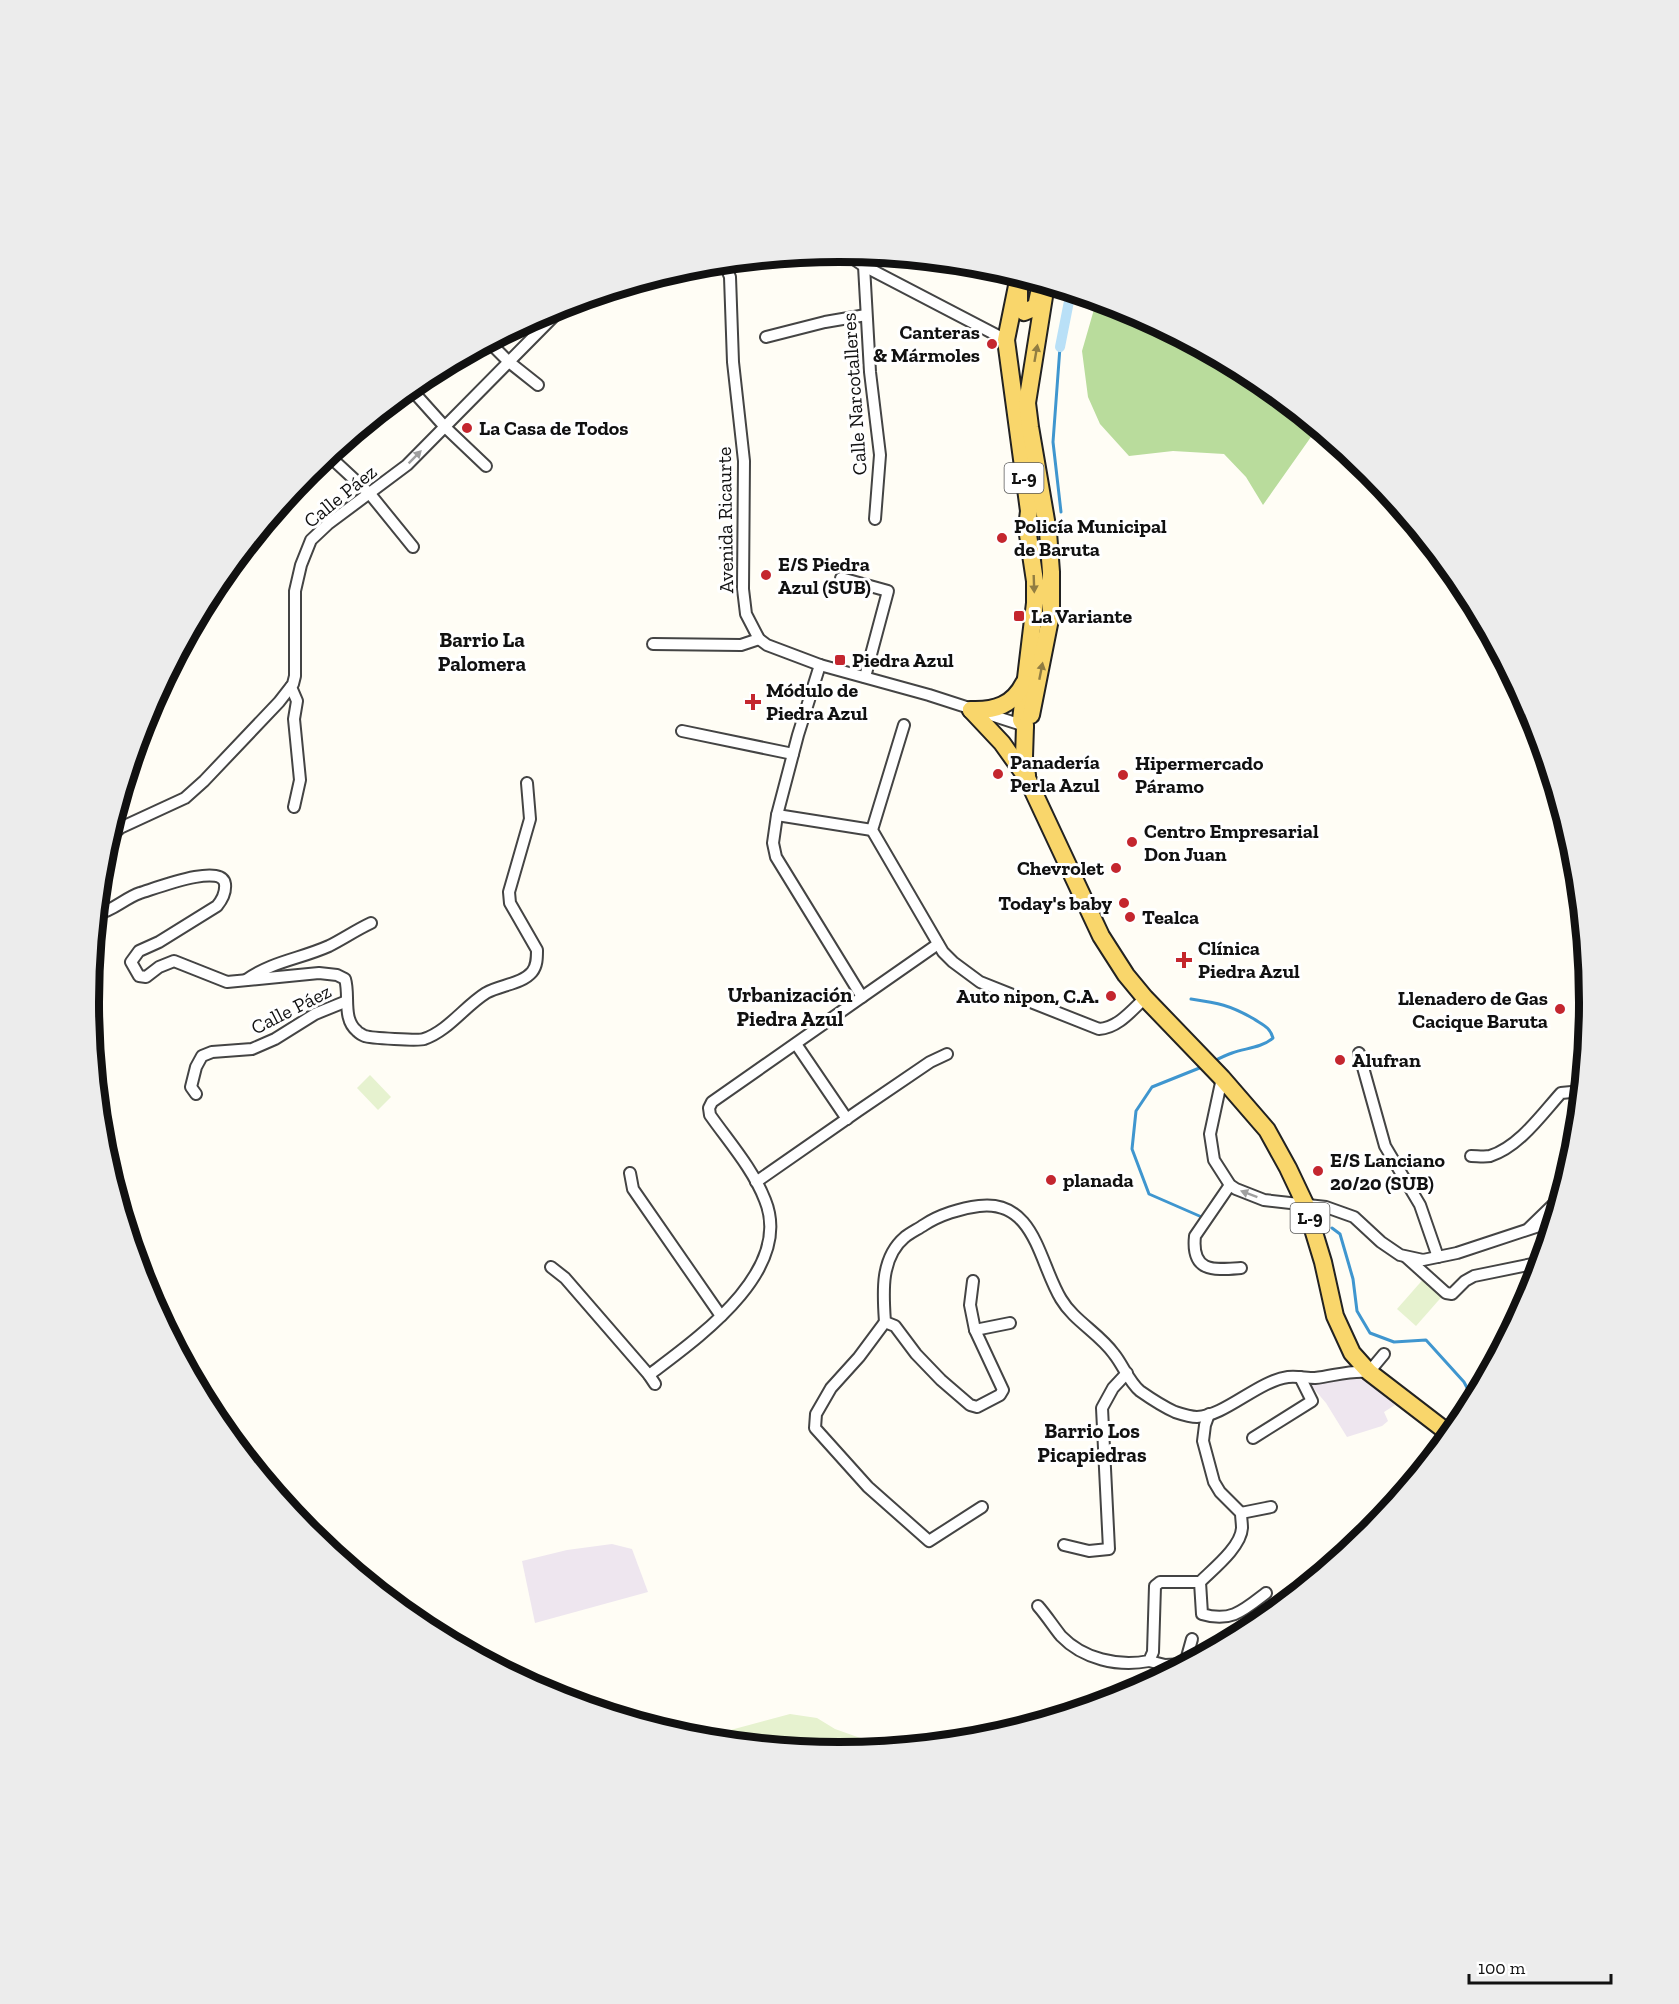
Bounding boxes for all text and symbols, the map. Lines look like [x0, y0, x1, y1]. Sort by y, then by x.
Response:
street label: Calle Narcotalleres [836, 312, 872, 476]
place label: Canteras & Mármoles [873, 320, 980, 367]
marker: Canteras & Mármoles [985, 337, 999, 351]
one-way arrow [1032, 343, 1041, 362]
place label: La Casa de Todos [479, 416, 629, 440]
marker: La Casa de Todos [460, 421, 474, 435]
street label: Avenida Ricaurte [712, 446, 738, 594]
one-way arrow [408, 451, 422, 465]
street label: Calle Páez [299, 459, 381, 533]
road number: L-9 [1004, 463, 1044, 493]
place label: Policía Municipal de Baruta [1014, 514, 1167, 561]
marker: Policía Municipal de Baruta [995, 531, 1009, 545]
place label: E/S Piedra Azul (SUB) [778, 552, 871, 599]
marker: E/S Piedra Azul (SUB) [759, 568, 773, 582]
one-way arrow [1030, 574, 1039, 593]
place label: La Variante [1031, 604, 1133, 628]
marker: La Variante [1012, 609, 1026, 623]
district label: Barrio La Palomera [438, 627, 527, 676]
place label: Piedra Azul [852, 648, 954, 672]
marker: Piedra Azul [833, 653, 847, 667]
one-way arrow [1037, 661, 1046, 680]
place label: Módulo de Piedra Azul [766, 678, 868, 725]
marker: Módulo de Piedra Azul [744, 693, 762, 711]
place label: Panadería Perla Azul [1010, 750, 1100, 797]
place label: Hipermercado Páramo [1135, 751, 1264, 798]
marker: Panadería Perla Azul [991, 767, 1005, 781]
marker: Hipermercado Páramo [1116, 768, 1130, 782]
place label: Centro Empresarial Don Juan [1144, 819, 1319, 866]
marker: Centro Empresarial Don Juan [1125, 835, 1139, 849]
place label: Chevrolet [1017, 856, 1105, 880]
marker: Chevrolet [1109, 861, 1123, 875]
place label: Today's baby [998, 891, 1112, 915]
marker: Today's baby [1117, 896, 1131, 910]
place label: Tealca [1142, 905, 1199, 929]
marker: Tealca [1123, 910, 1137, 924]
place label: Clínica Piedra Azul [1198, 936, 1300, 983]
marker: Clínica Piedra Azul [1175, 951, 1193, 969]
street label: Calle Páez [247, 979, 335, 1039]
district label: Urbanización Piedra Azul [728, 982, 853, 1031]
place label: Auto nipon, C.A. [956, 984, 1099, 1008]
place label: Llenadero de Gas Cacique Baruta [1398, 986, 1548, 1033]
marker: Auto nipon, C.A. [1104, 989, 1118, 1003]
marker: Llenadero de Gas Cacique Baruta [1553, 1002, 1567, 1016]
place label: Alufran [1352, 1048, 1421, 1072]
marker: Alufran [1333, 1053, 1347, 1067]
place label: E/S Lanciano 20/20 (SUB) [1330, 1148, 1446, 1195]
marker: E/S Lanciano 20/20 (SUB) [1311, 1164, 1325, 1178]
place label: planada [1063, 1168, 1134, 1192]
marker: planada [1044, 1173, 1058, 1187]
one-way arrow [1240, 1189, 1258, 1198]
road number: L-9 [1290, 1203, 1330, 1233]
district label: Barrio Los Picapiedras [1037, 1418, 1147, 1467]
scale bar [1469, 1947, 1612, 1985]
text: 100 m [1478, 1957, 1526, 1979]

